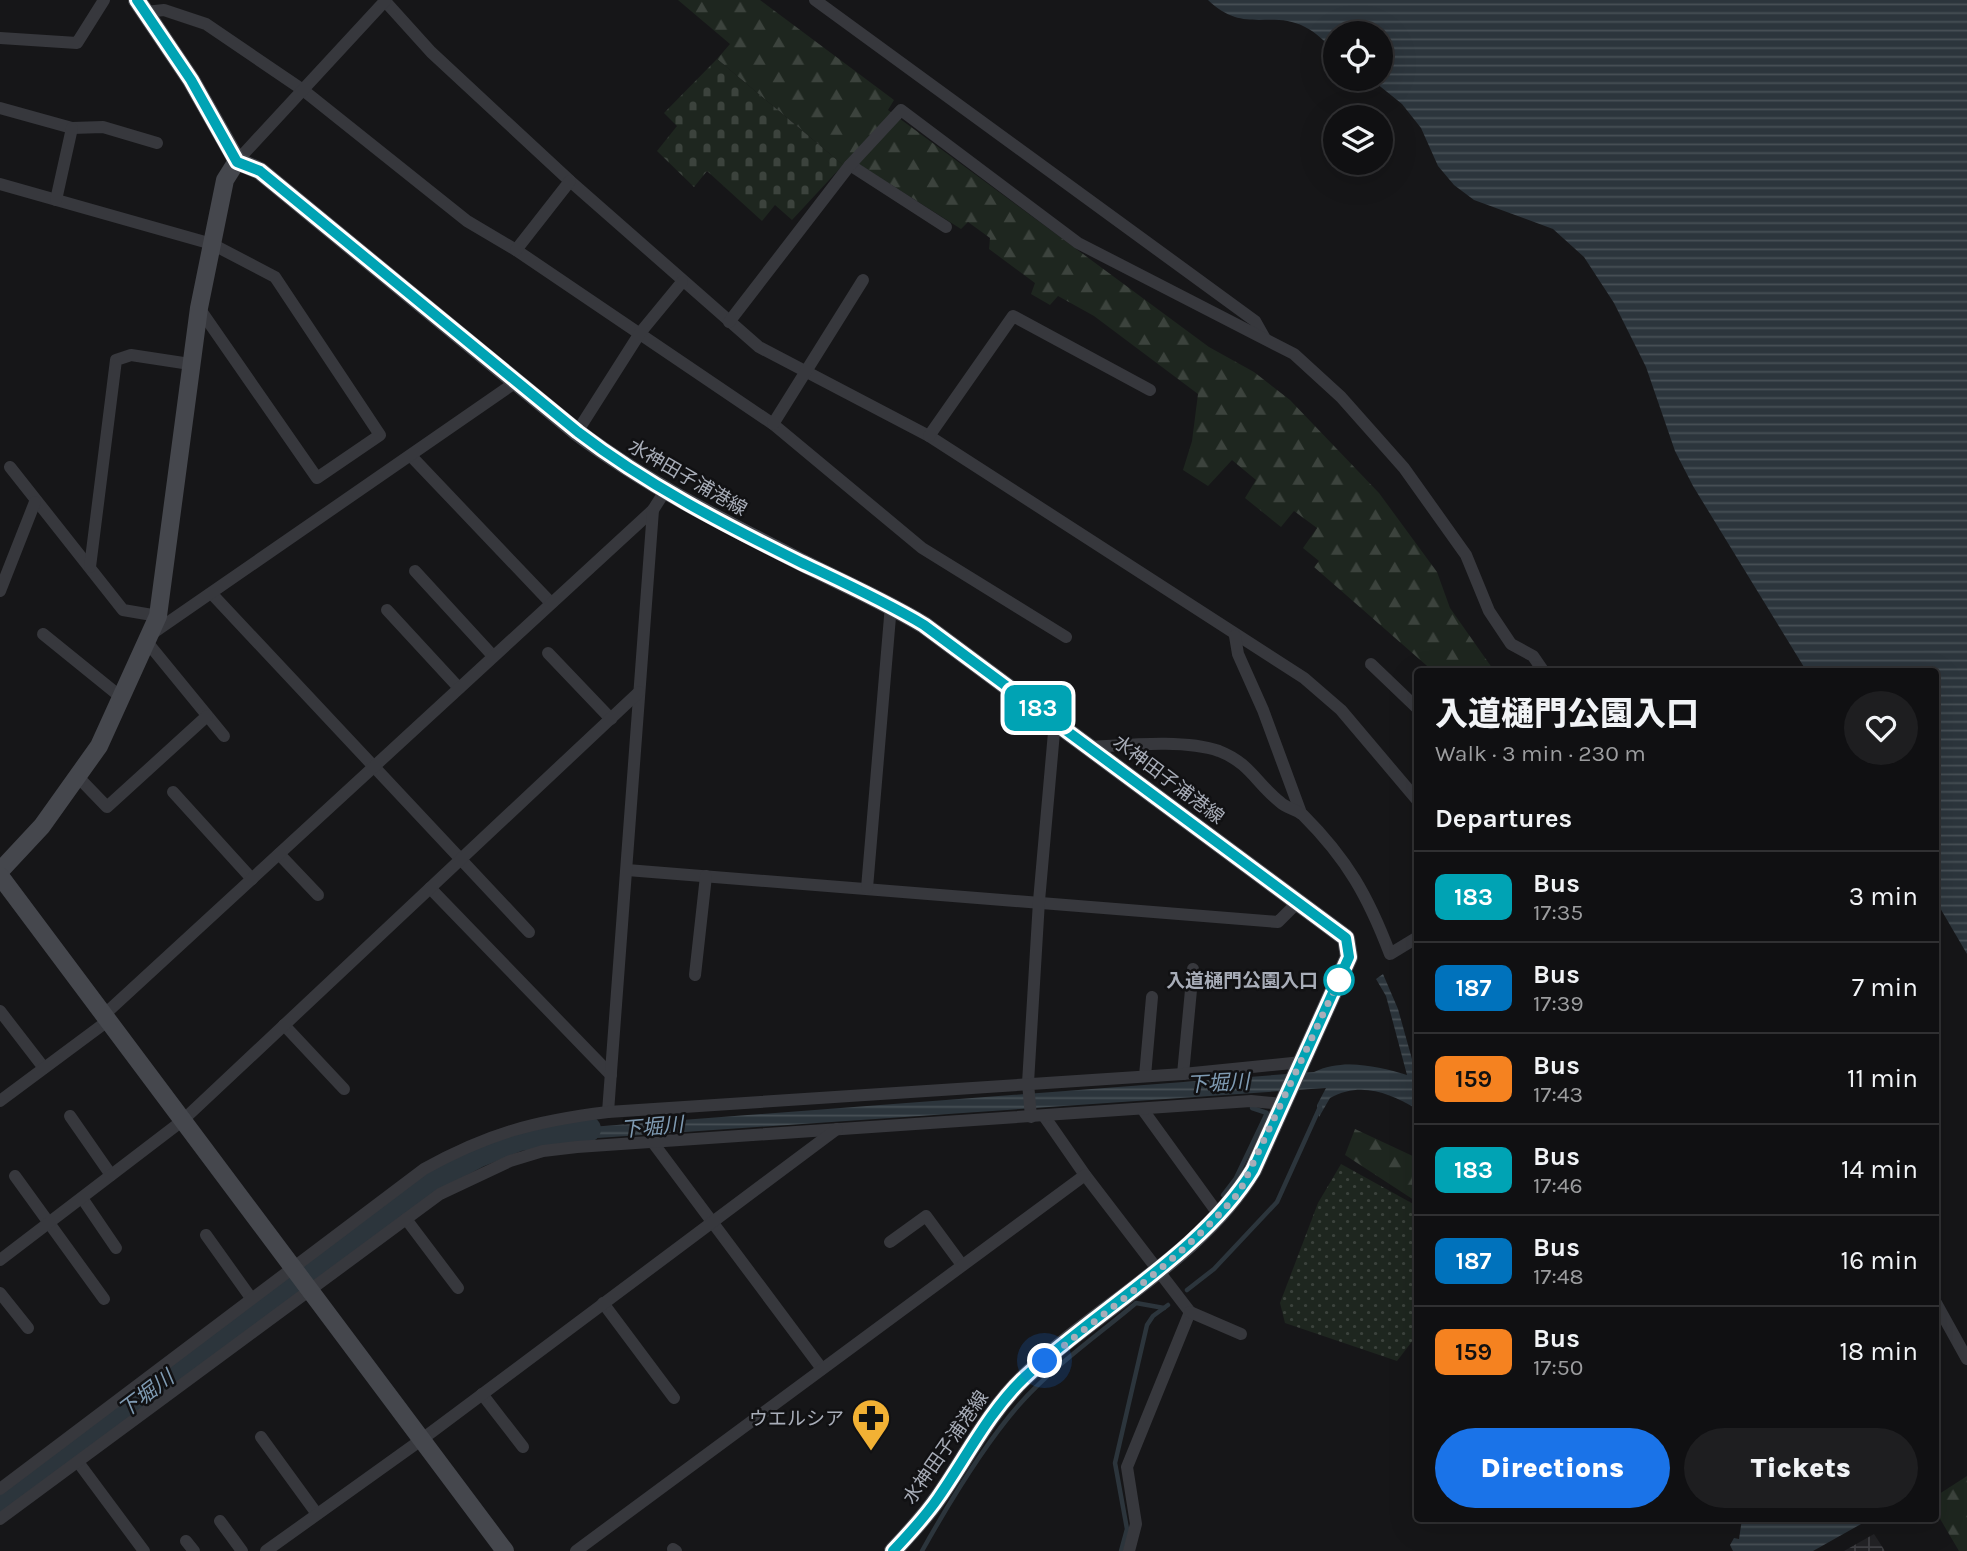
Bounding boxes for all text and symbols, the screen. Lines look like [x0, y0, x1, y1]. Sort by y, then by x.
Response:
map controls [1323, 21, 1393, 175]
button: locate [1323, 21, 1393, 91]
button: layers [1323, 105, 1393, 175]
street label: 水神田子浦港線 [624, 435, 751, 521]
line badge: 183 [998, 685, 1078, 731]
button: heart [1844, 691, 1918, 765]
text: 183 [1018, 694, 1058, 722]
text: 入道樋門公園入口 [1435, 695, 1699, 733]
street label: 水神田子浦港線 [1109, 731, 1228, 829]
text: Walk · 3 min · 230 m [1435, 740, 1646, 767]
text: Departures [1435, 803, 1572, 834]
text: Bus [1533, 868, 1580, 899]
text: 3 min [1849, 881, 1918, 912]
text: 183 [1454, 883, 1493, 911]
text: 17:35 [1533, 899, 1583, 926]
text: Bus [1533, 959, 1580, 990]
marker: 入道樋門公園入口 [1324, 965, 1354, 995]
place label: 入道樋門公園入口 [1166, 970, 1318, 992]
text: 7 min [1852, 972, 1918, 1003]
text: 187 [1455, 974, 1492, 1002]
text: 17:39 [1533, 990, 1584, 1017]
text: Bus [1533, 1050, 1580, 1081]
text: 11 min [1847, 1063, 1918, 1094]
text: 159 [1455, 1065, 1492, 1093]
water label: 下堀川 [1186, 1069, 1252, 1097]
text: 17:43 [1533, 1081, 1583, 1108]
water label: 下堀川 [620, 1112, 686, 1142]
text: Bus [1533, 1141, 1580, 1172]
text: 14 min [1841, 1154, 1918, 1185]
text: 183 [1454, 1156, 1493, 1184]
text: 17:46 [1533, 1172, 1583, 1199]
text: Bus [1533, 1232, 1580, 1263]
text: 16 min [1841, 1245, 1918, 1276]
text: 187 [1455, 1247, 1492, 1275]
text: 17:48 [1533, 1263, 1584, 1290]
text: Bus [1533, 1323, 1580, 1354]
text: 18 min [1839, 1336, 1918, 1367]
text: 159 [1455, 1338, 1492, 1366]
your location [1027, 1343, 1062, 1378]
text: 17:50 [1533, 1354, 1583, 1381]
water label: 下堀川 [114, 1364, 180, 1423]
street label: 水神田子浦港線 [899, 1387, 993, 1508]
pharmacy icon: ウエルシア [850, 1397, 892, 1452]
place label: ウエルシア [749, 1408, 844, 1430]
button: Directions [1435, 1428, 1670, 1508]
button: Tickets [1684, 1428, 1918, 1508]

